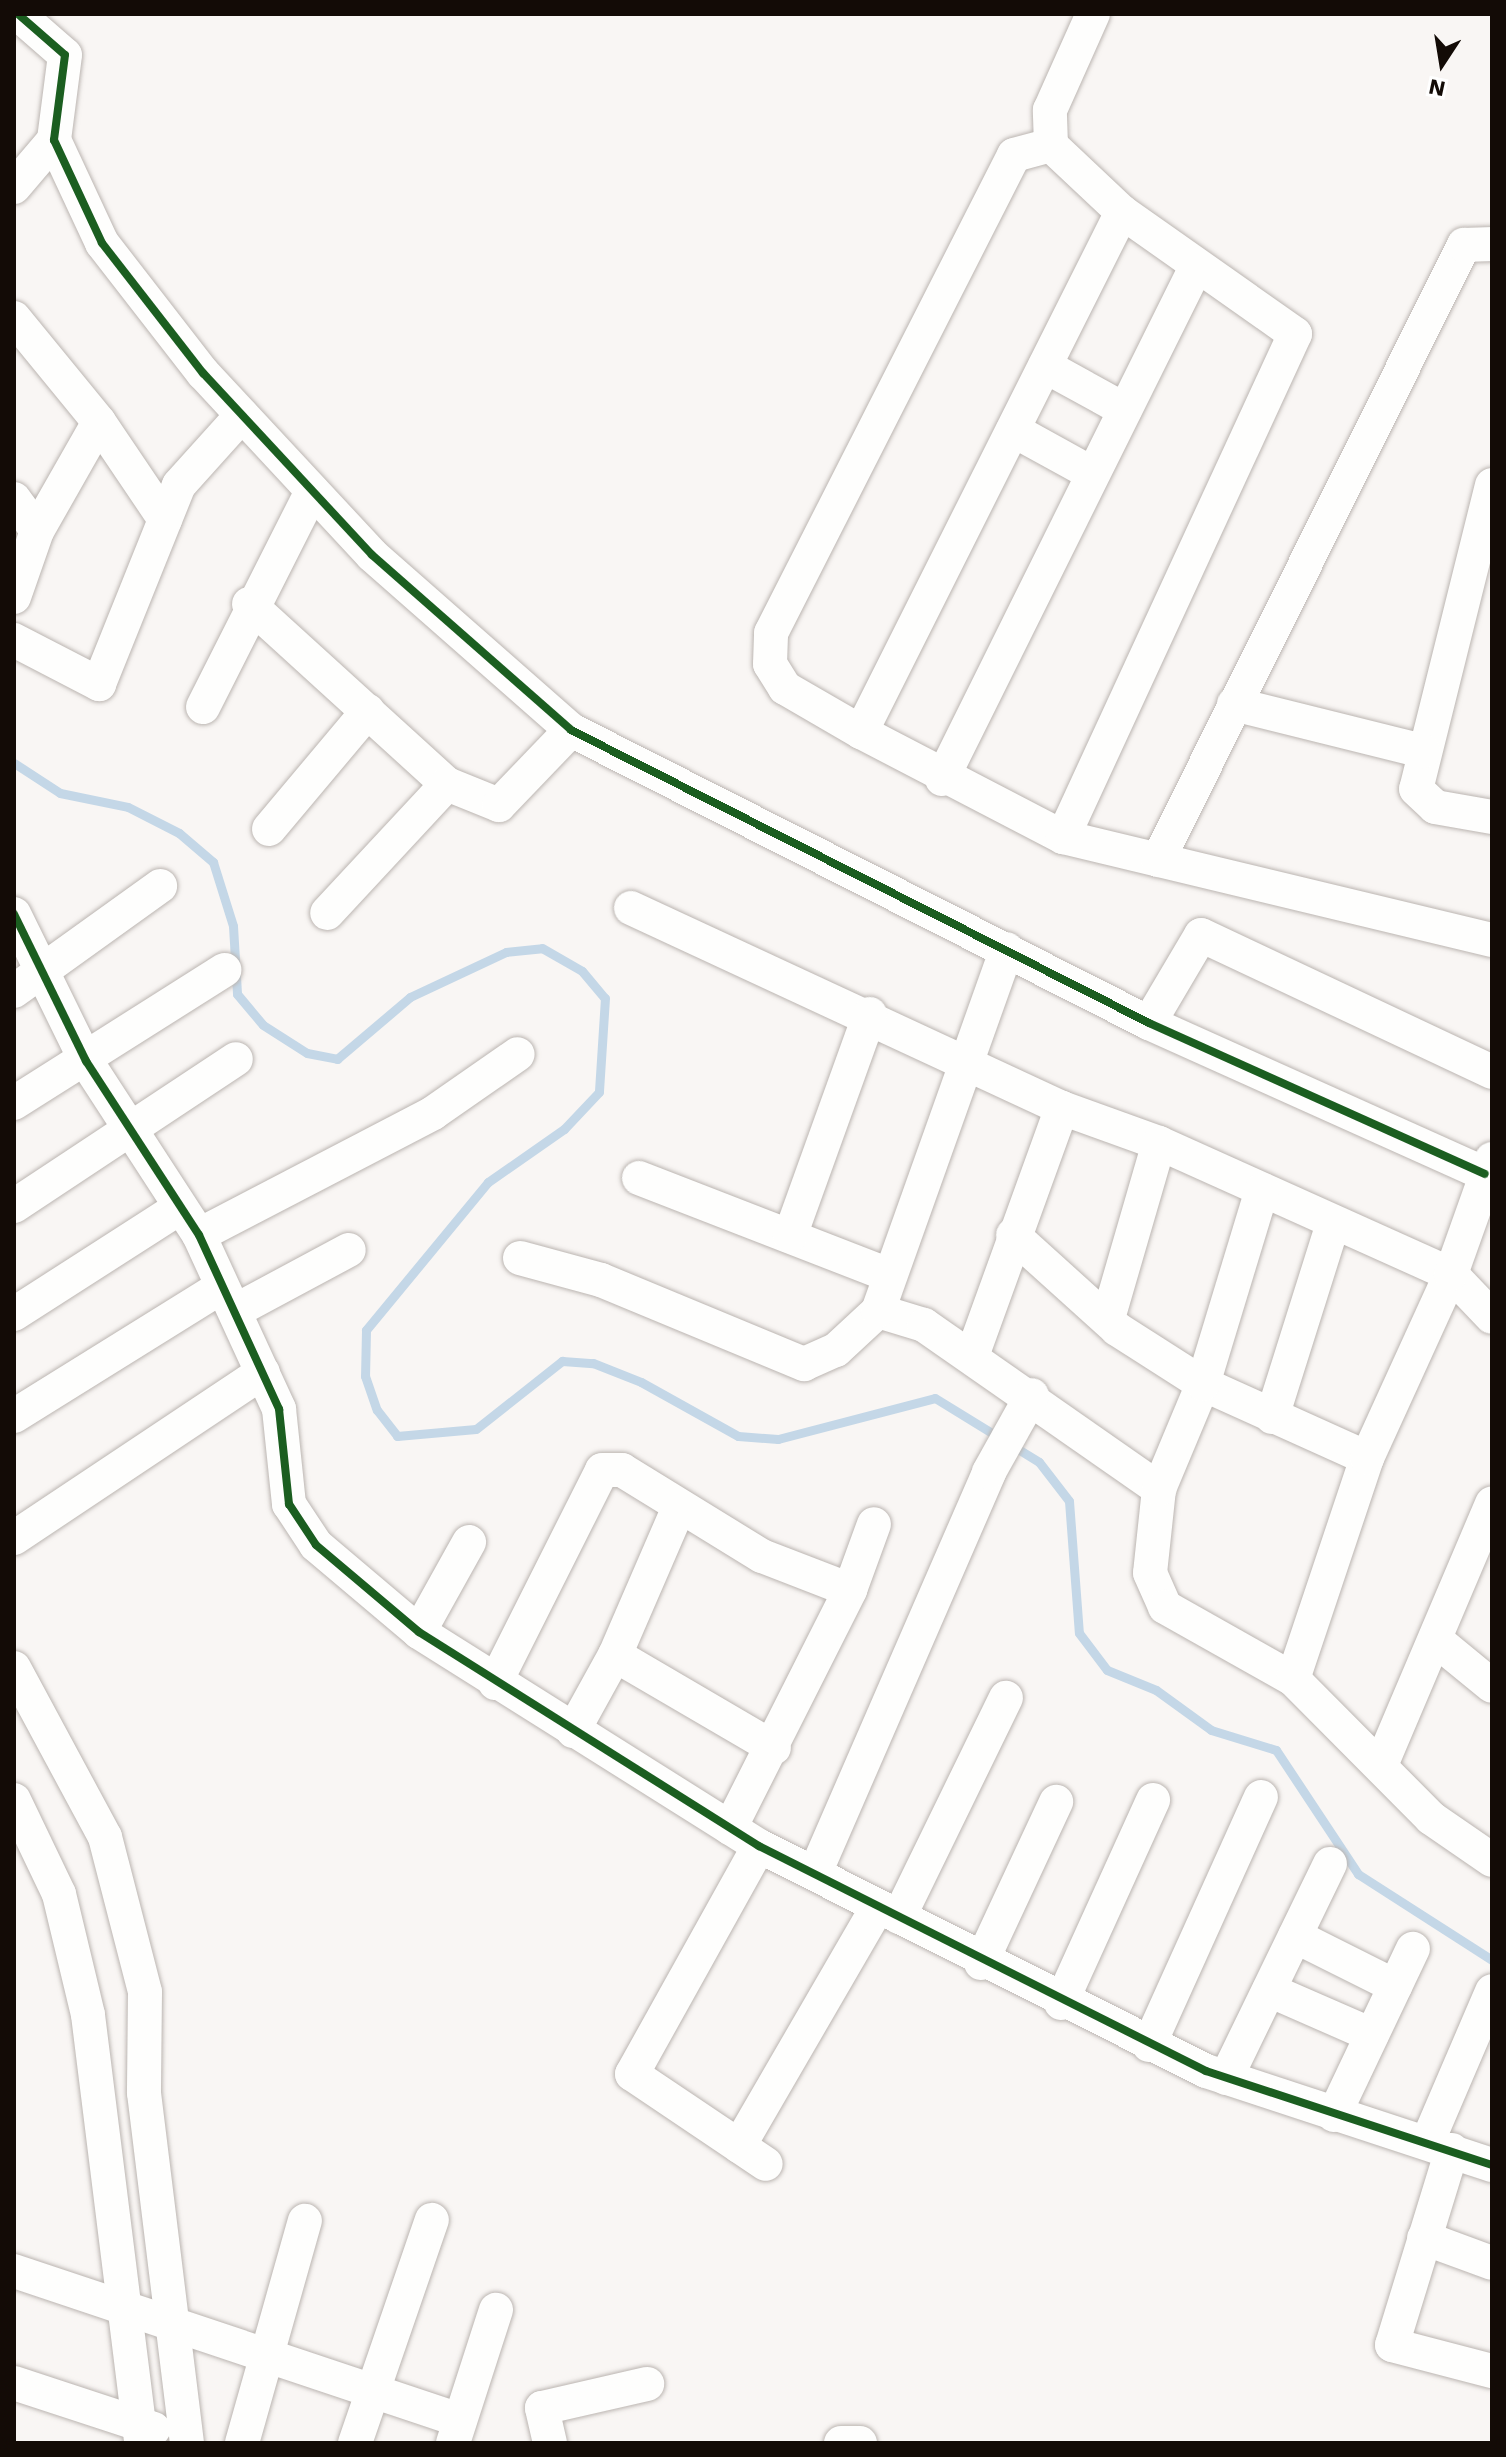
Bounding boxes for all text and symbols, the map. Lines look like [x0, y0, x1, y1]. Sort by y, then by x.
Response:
north arrow [1402, 24, 1482, 104]
text: N [1426, 74, 1447, 102]

